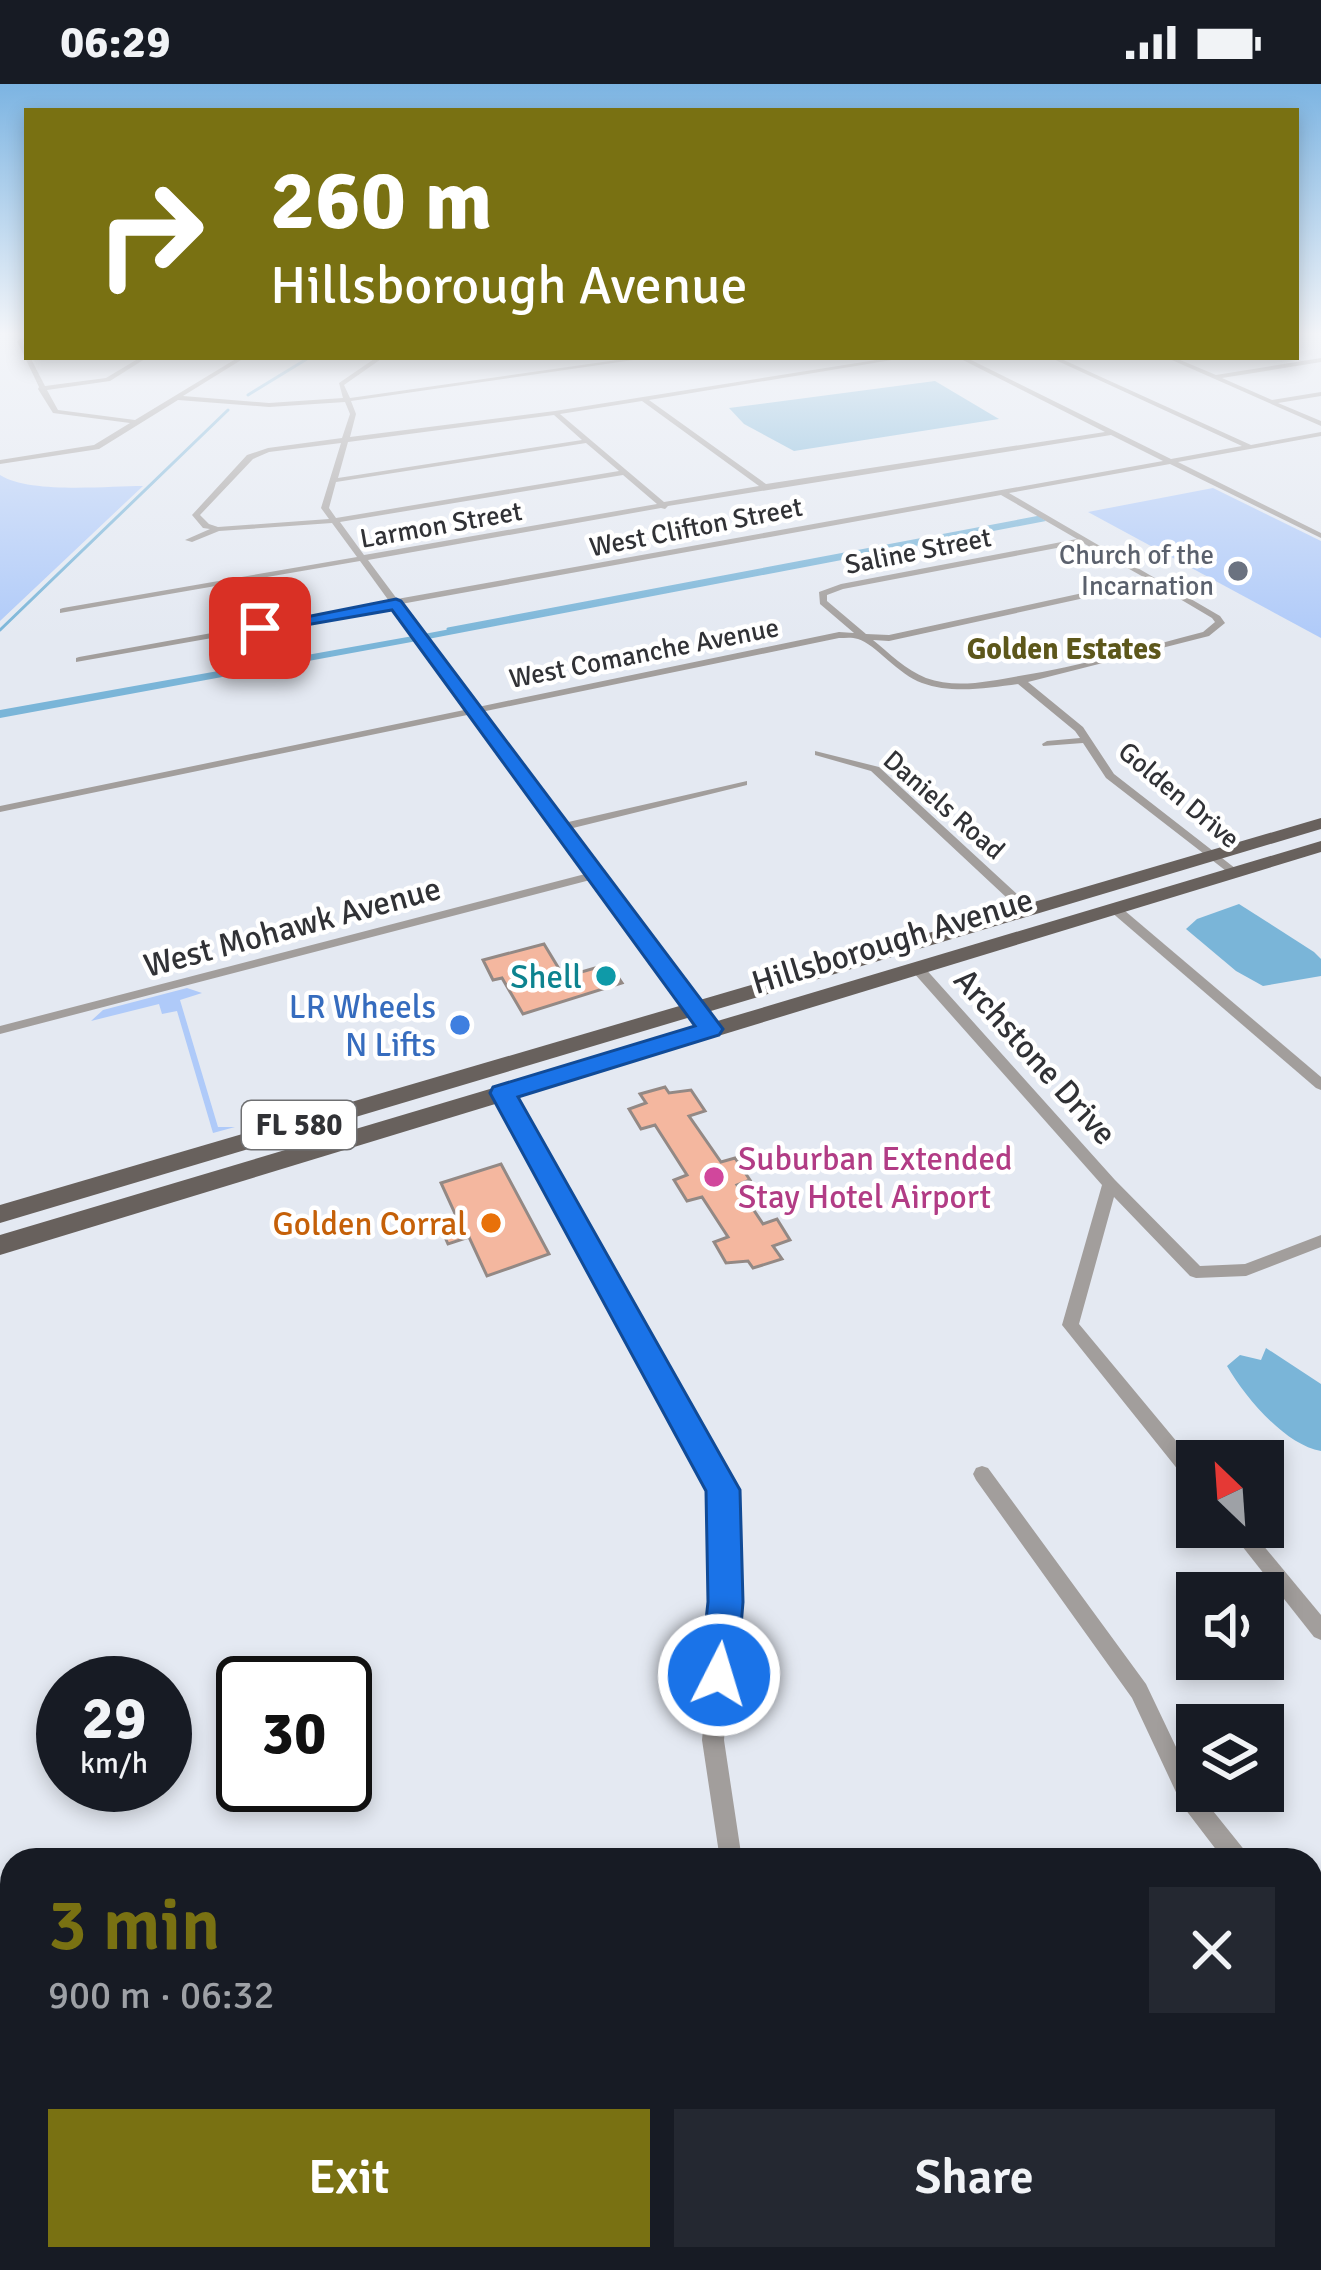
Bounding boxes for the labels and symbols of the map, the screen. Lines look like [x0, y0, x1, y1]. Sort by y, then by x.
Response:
street label: West Clifton Street [587, 491, 805, 564]
street label: Larmon Street [357, 495, 525, 556]
street label: Saline Street [842, 521, 994, 582]
place label: Church of the Incarnation [1059, 539, 1214, 603]
marker: Church of the Incarnation [1225, 558, 1251, 584]
pin [209, 577, 311, 679]
street label: West Comanche Avenue [506, 611, 782, 696]
district label: Golden Estates [967, 631, 1161, 668]
street label: Golden Drive [1111, 735, 1246, 856]
street label: Daniels Road [876, 744, 1011, 867]
street label: West Mohawk Avenue [140, 868, 445, 987]
street label: Hillsborough Avenue [747, 879, 1038, 1004]
place label: Shell [510, 957, 582, 998]
street label: Archstone Drive [945, 960, 1125, 1154]
marker: Shell [593, 963, 619, 989]
place label: LR Wheels N Lifts [289, 987, 436, 1066]
marker: LR Wheels N Lifts [447, 1012, 473, 1038]
road number: FL 580 [242, 1101, 356, 1149]
place label: Suburban Extended Stay Hotel Airport [738, 1139, 1013, 1218]
marker: Suburban Extended Stay Hotel Airport [701, 1164, 727, 1190]
place label: Golden Corral [273, 1204, 467, 1245]
marker: Golden Corral [478, 1210, 504, 1236]
north arrow [1176, 1440, 1284, 1548]
position arrow [656, 1612, 782, 1738]
speed limit sign: 30 [216, 1656, 372, 1812]

